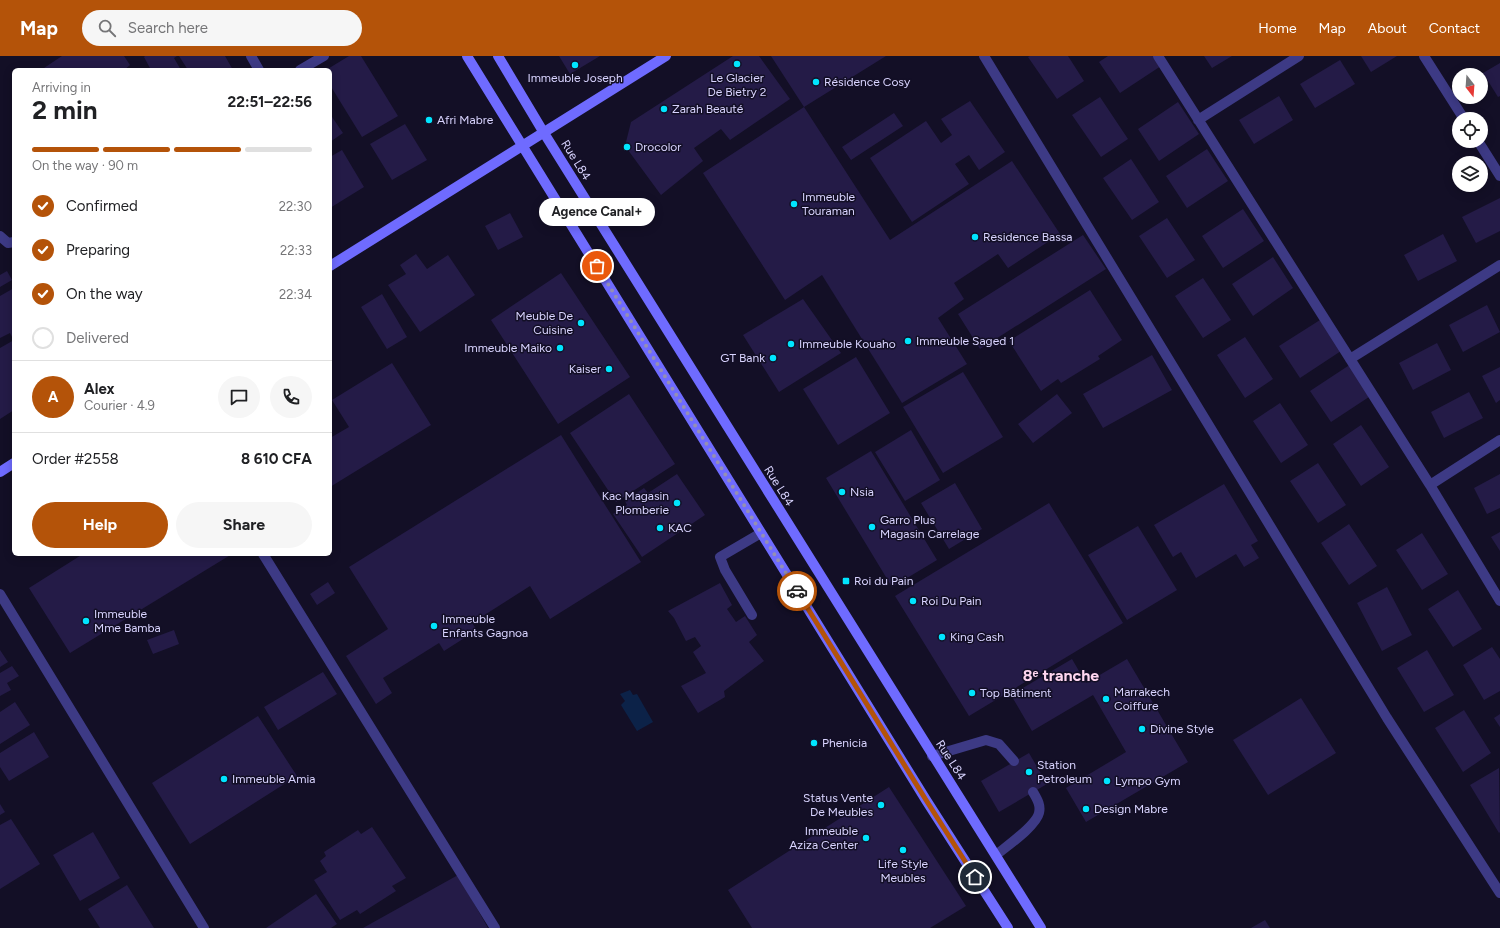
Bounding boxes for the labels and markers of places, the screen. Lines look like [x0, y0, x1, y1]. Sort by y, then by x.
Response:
marker: Le Glacier De Bietry 2 [732, 59, 742, 69]
marker: Immeuble Joseph [570, 60, 580, 70]
place label: Immeuble Joseph [527, 71, 623, 85]
place label: Le Glacier De Bietry 2 [707, 71, 767, 99]
place label: Résidence Cosy [824, 75, 911, 89]
marker: Résidence Cosy [811, 77, 821, 87]
place label: Zarah Beauté [672, 102, 744, 116]
marker: Zarah Beauté [659, 104, 669, 114]
place label: Afri Mabre [437, 113, 494, 127]
marker: Afri Mabre [424, 115, 434, 125]
place label: Drocolor [635, 140, 681, 154]
marker: Drocolor [622, 142, 632, 152]
place label: Immeuble Touraman [802, 190, 856, 218]
callout: Agence Canal+ [539, 198, 655, 226]
marker: Immeuble Touraman [789, 199, 799, 209]
place label: Residence Bassa [983, 230, 1072, 244]
marker: Residence Bassa [970, 232, 980, 242]
pin [580, 249, 614, 283]
place label: Meuble De Cuisine [516, 309, 573, 337]
marker: Meuble De Cuisine [576, 318, 586, 328]
place label: Immeuble Saged 1 [916, 334, 1014, 348]
marker: Immeuble Saged 1 [903, 336, 913, 346]
place label: Immeuble Kouaho [799, 337, 896, 351]
marker: Immeuble Kouaho [786, 339, 796, 349]
place label: Immeuble Maiko [464, 341, 552, 355]
marker: Immeuble Maiko [555, 343, 565, 353]
place label: GT Bank [720, 351, 765, 365]
marker: GT Bank [768, 353, 778, 363]
place label: Kaiser [569, 362, 601, 376]
marker: Kaiser [604, 364, 614, 374]
place label: Nsia [850, 485, 874, 499]
marker: Nsia [837, 487, 847, 497]
place label: Kac Magasin Plomberie [602, 489, 669, 517]
marker: Kac Magasin Plomberie [672, 498, 682, 508]
place label: Garro Plus Magasin Carrelage [880, 513, 980, 541]
place label: KAC [668, 521, 692, 535]
marker: Garro Plus Magasin Carrelage [867, 522, 877, 532]
marker: KAC [655, 523, 665, 533]
place label: Roi du Pain [854, 574, 914, 588]
marker: Roi du Pain [841, 576, 851, 586]
place label: Roi Du Pain [921, 594, 982, 608]
marker: Roi Du Pain [908, 596, 918, 606]
place label: Immeuble Mme Bamba [94, 607, 161, 635]
place label: Immeuble Enfants Gagnoa [442, 612, 528, 640]
marker: Immeuble Mme Bamba [81, 616, 91, 626]
marker: Immeuble Enfants Gagnoa [429, 621, 439, 631]
place label: King Cash [950, 630, 1004, 644]
marker: King Cash [937, 632, 947, 642]
place label: Marrakech Coiffure [1114, 685, 1170, 713]
place label: Top Bâtiment [980, 686, 1052, 700]
marker: Top Bâtiment [967, 688, 977, 698]
marker: Marrakech Coiffure [1101, 694, 1111, 704]
place label: Divine Style [1150, 722, 1214, 736]
marker: Divine Style [1137, 724, 1147, 734]
place label: Phenicia [822, 736, 867, 750]
marker: Phenicia [809, 738, 819, 748]
place label: Station Petroleum [1037, 758, 1092, 786]
marker: Station Petroleum [1024, 767, 1034, 777]
place label: Immeuble Amia [232, 772, 315, 786]
marker: Immeuble Amia [219, 774, 229, 784]
place label: Lympo Gym [1115, 774, 1180, 788]
marker: Lympo Gym [1102, 776, 1112, 786]
place label: Status Vente De Meubles [803, 791, 873, 819]
marker: Status Vente De Meubles [876, 800, 886, 810]
place label: Design Mabre [1094, 802, 1168, 816]
marker: Design Mabre [1081, 804, 1091, 814]
place label: Immeuble Aziza Center [789, 824, 858, 852]
marker: Immeuble Aziza Center [861, 833, 871, 843]
marker: Life Style Meubles [898, 845, 908, 855]
place label: Life Style Meubles [878, 857, 929, 885]
pin [958, 860, 992, 894]

